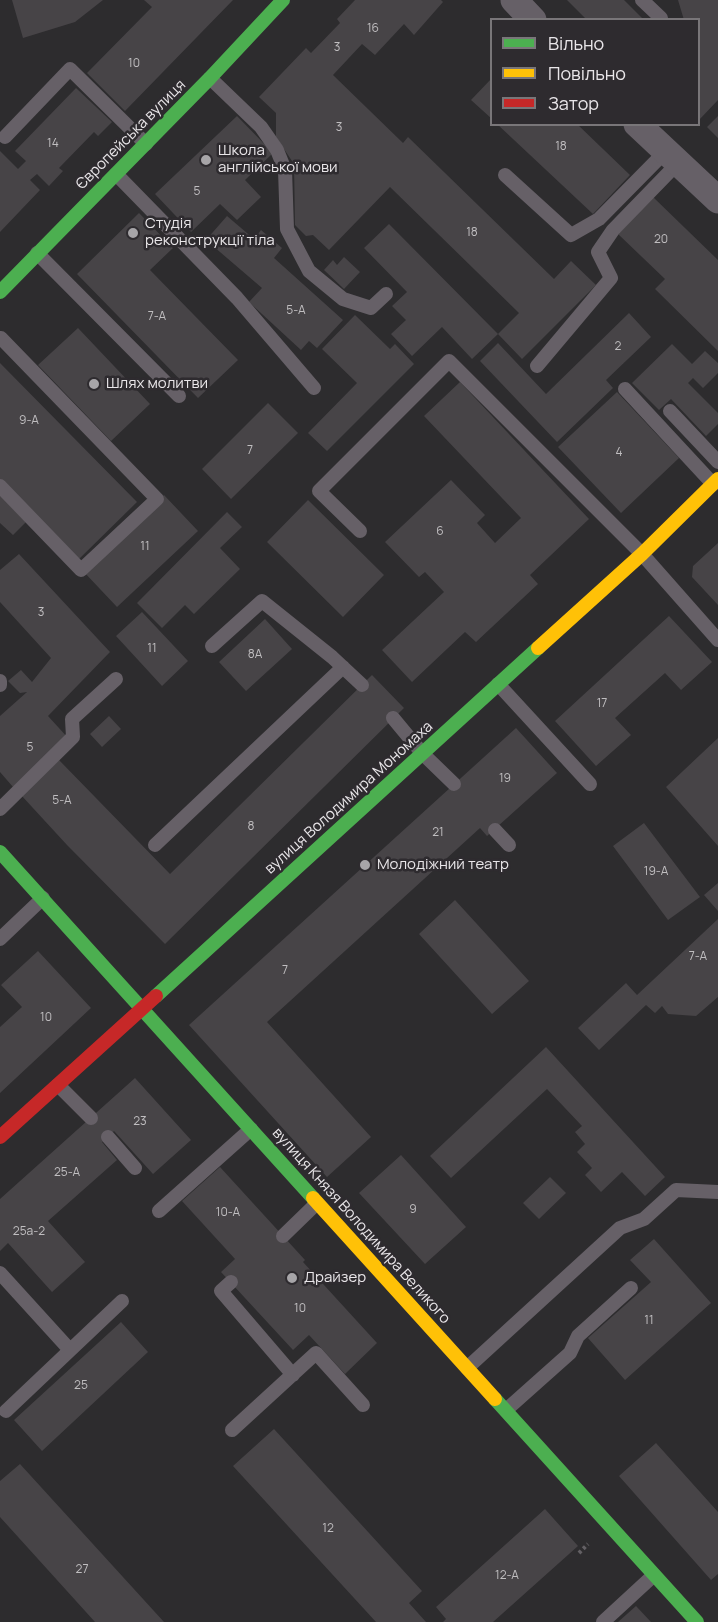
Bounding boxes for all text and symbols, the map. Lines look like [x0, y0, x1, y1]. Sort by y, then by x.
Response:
legend [490, 18, 700, 126]
house number: 16 [367, 22, 379, 36]
text: Вільно [548, 31, 604, 55]
house number: 3 [334, 41, 340, 55]
house number: 10 [128, 57, 140, 71]
text: Повільно [548, 61, 626, 85]
street label: Європейська вулиця [72, 76, 190, 194]
text: Затор [548, 91, 599, 115]
house number: 3 [336, 121, 342, 135]
house number: 14 [47, 137, 59, 151]
house number: 18 [555, 140, 567, 154]
place label: Школа англійської мови [218, 142, 337, 177]
marker: Школа англійської мови [199, 153, 213, 167]
house number: 5 [194, 185, 200, 199]
place label: Студія реконструкції тіла [145, 215, 275, 250]
marker: Студія реконструкції тіла [126, 226, 140, 240]
house number: 18 [466, 226, 478, 240]
house number: 20 [654, 233, 668, 247]
house number: 5-А [286, 304, 306, 318]
house number: 7-А [148, 310, 166, 324]
house number: 2 [615, 340, 621, 354]
place label: Шлях молитви [106, 375, 208, 393]
marker: Шлях молитви [87, 377, 101, 391]
house number: 9-А [19, 414, 39, 428]
house number: 7 [247, 444, 253, 458]
house number: 4 [615, 446, 623, 460]
house number: 6 [436, 525, 444, 539]
house number: 11 [140, 540, 150, 554]
house number: 3 [38, 606, 44, 620]
house number: 11 [147, 642, 157, 656]
house number: 8А [248, 648, 262, 662]
house number: 17 [597, 697, 607, 711]
street label: вулиця Володимира Мономаха [261, 718, 437, 878]
house number: 5 [27, 741, 33, 755]
house number: 19 [499, 772, 511, 786]
house number: 5-А [52, 794, 72, 808]
house number: 8 [248, 820, 254, 834]
house number: 21 [432, 826, 444, 840]
place label: Молодіжний театр [377, 856, 509, 874]
marker: Молодіжний театр [358, 858, 372, 872]
house number: 19-А [644, 865, 668, 879]
house number: 7-А [689, 950, 707, 964]
house number: 7 [282, 964, 288, 978]
house number: 10 [40, 1011, 52, 1025]
house number: 23 [133, 1115, 147, 1129]
street label: вулиця Князя Володимира Великого [268, 1124, 454, 1328]
house number: 25-А [54, 1166, 80, 1180]
house number: 9 [409, 1203, 417, 1217]
house number: 10-А [216, 1206, 240, 1220]
house number: 25а-2 [13, 1225, 45, 1239]
place label: Драйзер [304, 1269, 366, 1287]
marker: Драйзер [285, 1271, 299, 1285]
house number: 10 [294, 1302, 306, 1316]
house number: 11 [644, 1314, 654, 1328]
house number: 25 [74, 1379, 88, 1393]
house number: 12 [322, 1522, 334, 1536]
house number: 27 [76, 1563, 88, 1577]
house number: 12-А [495, 1569, 519, 1583]

